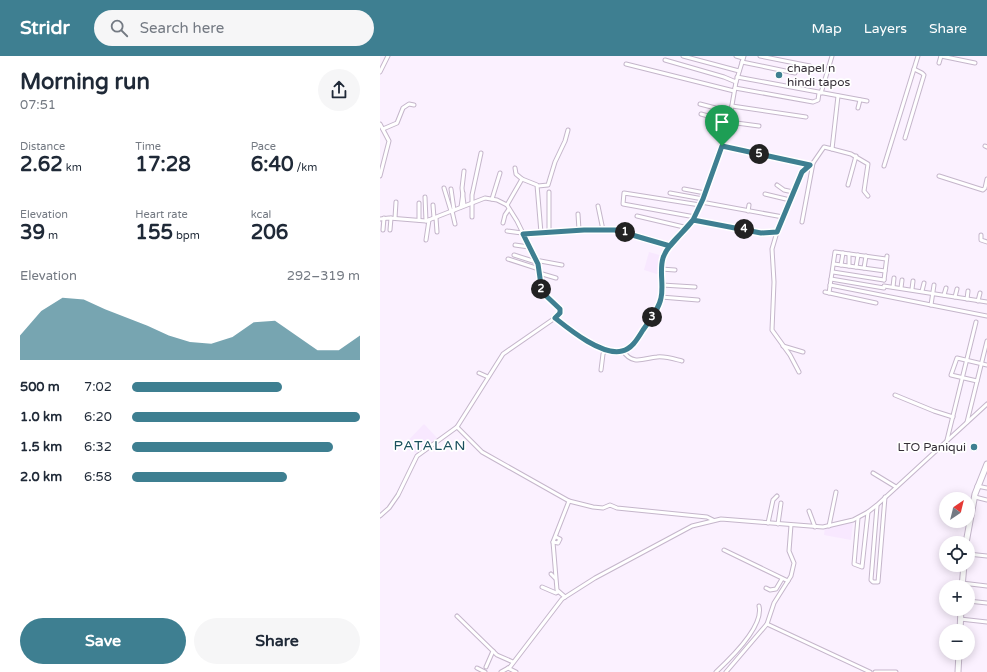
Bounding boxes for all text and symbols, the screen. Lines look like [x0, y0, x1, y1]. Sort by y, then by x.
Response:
search box [94, 10, 374, 46]
text: Stridr [20, 17, 70, 39]
icon: search [108, 17, 130, 39]
text: Search here [140, 19, 224, 37]
text: Map [812, 20, 842, 37]
text: Layers [864, 20, 907, 37]
text: Share [929, 20, 967, 37]
place label: chapel n hindi tapos [787, 61, 850, 89]
text: Morning run [20, 69, 150, 95]
button: share [318, 69, 360, 111]
marker: chapel n hindi tapos [774, 70, 784, 80]
text: 07:51 [20, 97, 56, 113]
pin [705, 105, 739, 146]
icon: arrive [711, 111, 733, 133]
text: Distance [20, 140, 65, 153]
text: Time [135, 140, 161, 153]
text: Pace [251, 140, 276, 153]
pin: 5 [749, 144, 769, 164]
text: 5 [756, 147, 762, 160]
text: 2.62 [20, 153, 63, 177]
text: 17:28 [135, 153, 191, 177]
text: 6:40 [251, 153, 294, 177]
text: km [63, 161, 82, 174]
text: /km [294, 161, 317, 174]
text: Elevation [20, 208, 68, 221]
text: Heart rate [135, 208, 188, 221]
text: kcal [251, 208, 271, 221]
pin: 4 [734, 219, 754, 239]
text: 39 [20, 221, 45, 245]
text: 155 [135, 221, 173, 245]
text: 206 [251, 221, 288, 245]
pin: 1 [615, 222, 635, 242]
text: 4 [741, 222, 747, 235]
text: 1 [622, 225, 628, 238]
text: m [45, 229, 58, 242]
text: bpm [173, 229, 200, 242]
text: Elevation [20, 268, 77, 284]
text: 292–319 m [287, 268, 360, 284]
pin: 2 [531, 279, 551, 299]
text: 2 [538, 282, 544, 295]
pin: 3 [642, 307, 662, 327]
text: 3 [649, 310, 655, 323]
text: 500 m [20, 379, 60, 395]
text: 7:02 [84, 379, 112, 395]
text: 1.0 km [20, 409, 62, 425]
text: 6:20 [84, 409, 112, 425]
district label: PATALAN [394, 437, 466, 454]
text: 1.5 km [20, 439, 62, 455]
text: 6:32 [84, 439, 112, 455]
place label: LTO Paniqui [897, 440, 966, 454]
marker: LTO Paniqui [969, 442, 979, 452]
text: 2.0 km [20, 469, 62, 485]
text: 6:58 [84, 469, 112, 485]
north arrow [939, 492, 975, 528]
map controls [939, 492, 975, 660]
button: locate [939, 536, 975, 572]
button: + [939, 580, 975, 616]
button: Save [20, 618, 186, 664]
button: Share [194, 618, 360, 664]
button: − [939, 624, 975, 660]

